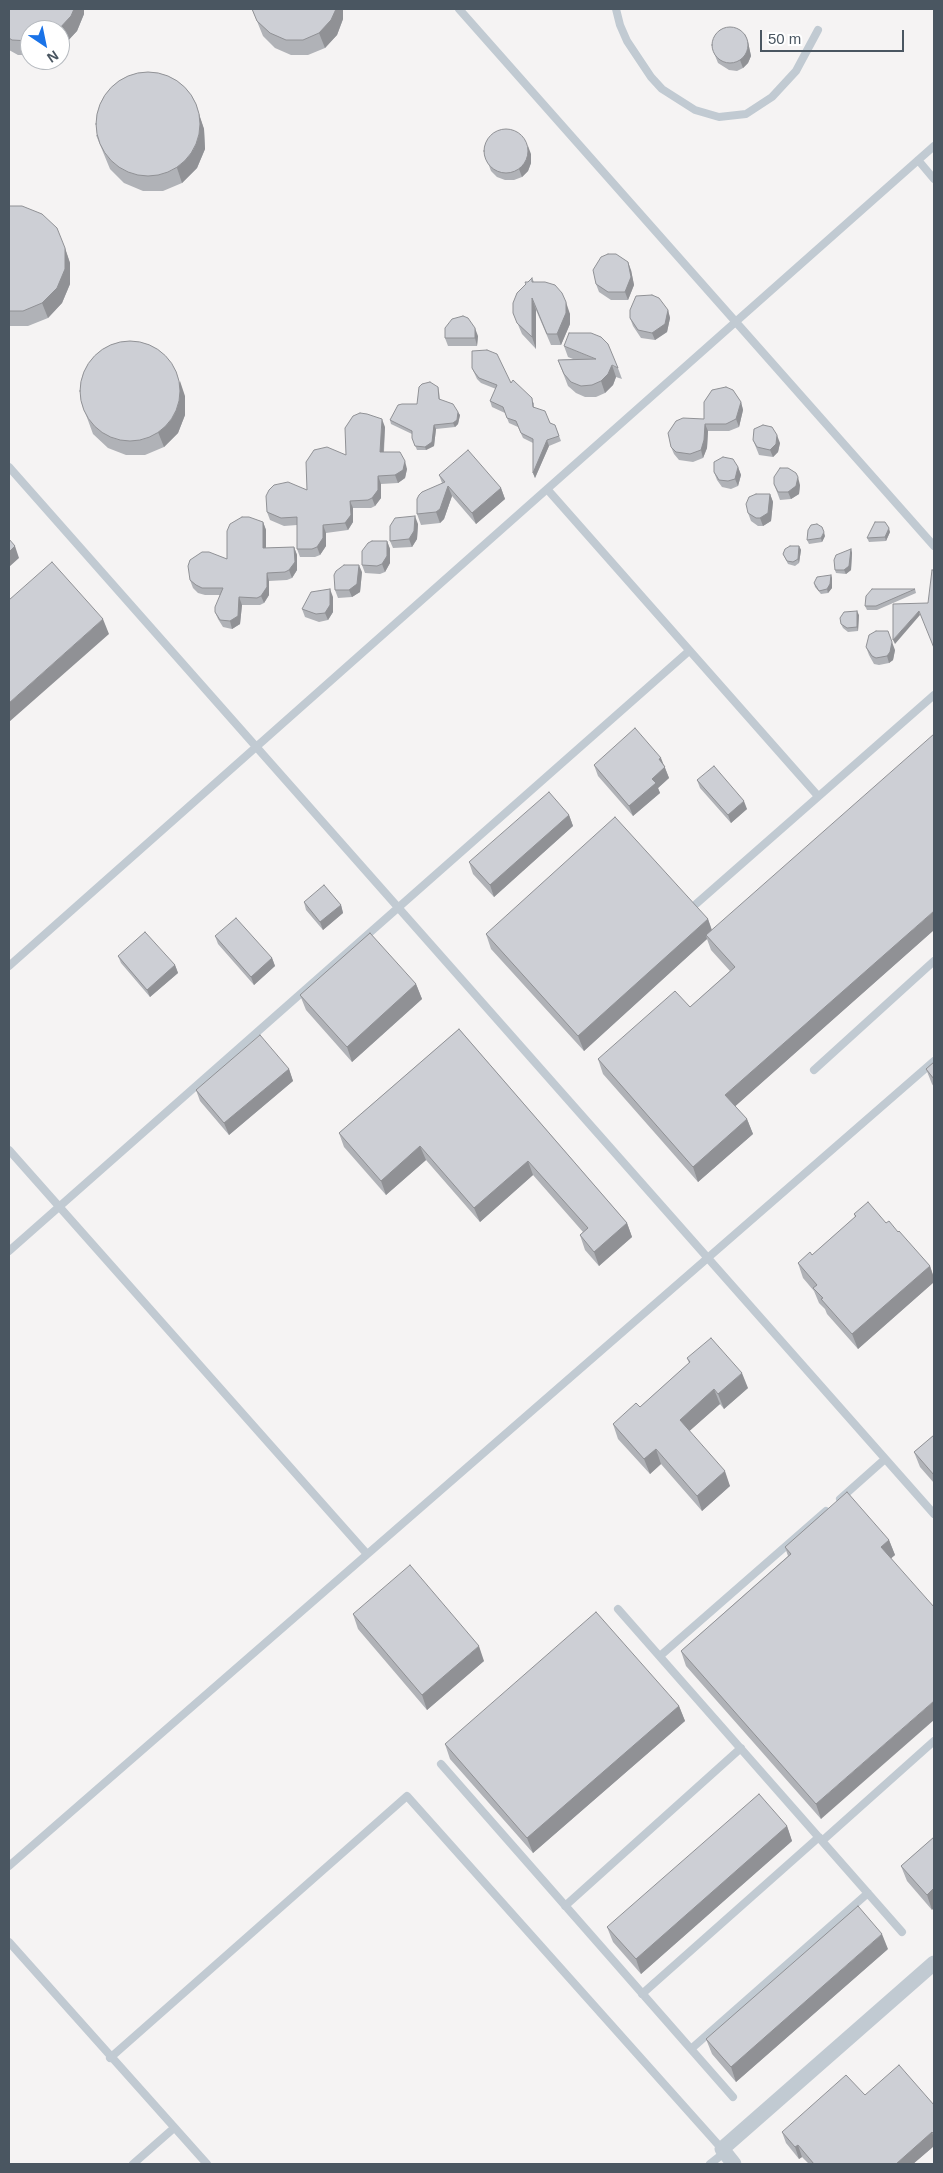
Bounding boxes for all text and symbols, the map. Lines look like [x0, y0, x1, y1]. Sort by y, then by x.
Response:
north arrow [20, 20, 70, 70]
scale bar [763, 20, 907, 52]
text: 50 m [768, 30, 801, 47]
text: N [44, 47, 61, 66]

